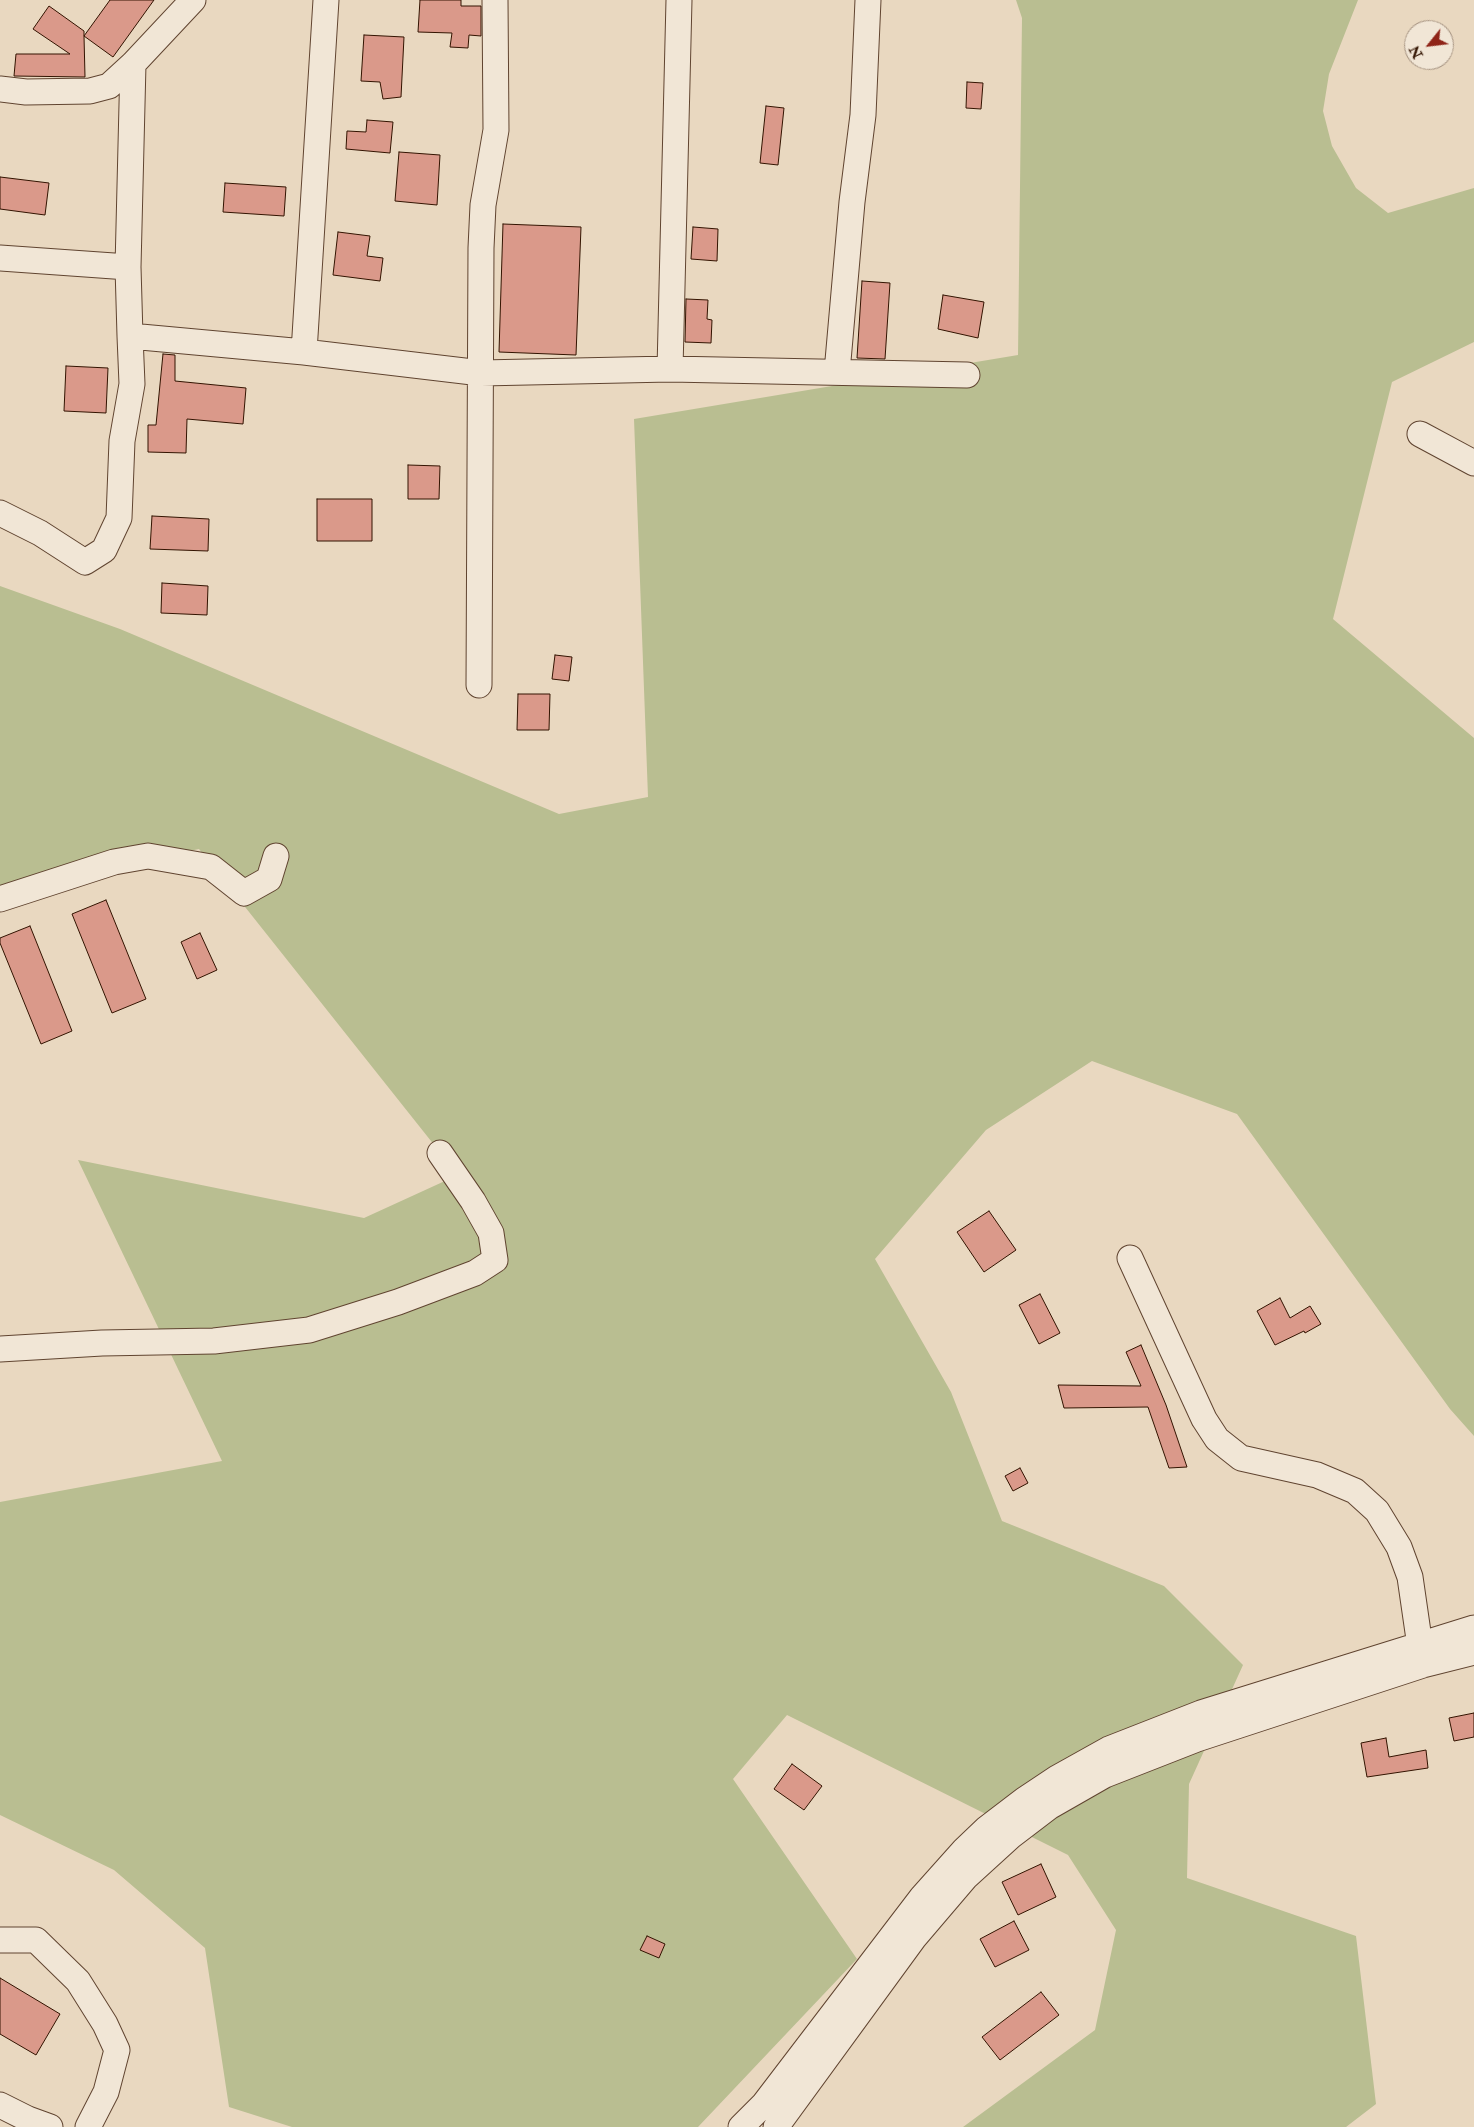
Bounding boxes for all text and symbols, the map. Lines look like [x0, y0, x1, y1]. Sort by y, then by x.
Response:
north arrow [1404, 20, 1454, 70]
text: N [1406, 42, 1427, 62]

